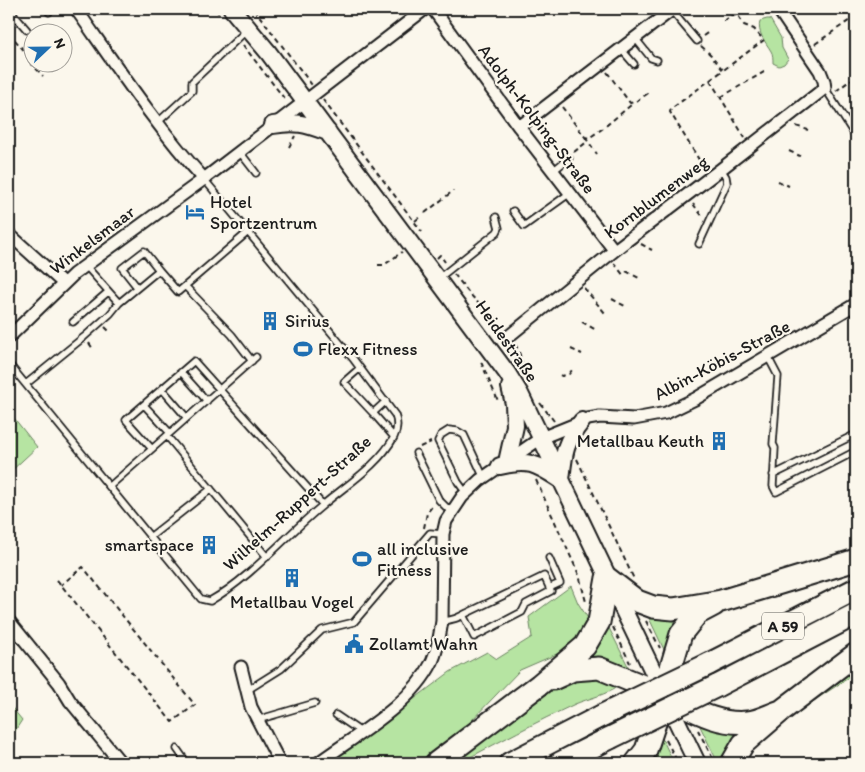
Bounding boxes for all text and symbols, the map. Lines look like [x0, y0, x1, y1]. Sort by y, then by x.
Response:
north arrow [22, 22, 72, 72]
text: N [50, 36, 69, 51]
street label: Adolph-Kolping-Straße [474, 40, 600, 198]
street label: Kornblumenweg [599, 150, 713, 243]
place label: Hotel Sportzentrum [210, 191, 318, 234]
street label: Winkelsmaar [45, 200, 140, 279]
hotel icon: Hotel Sportzentrum [184, 201, 206, 223]
street label: Heidestraße [471, 296, 543, 386]
building icon: Sirius [259, 310, 281, 332]
place label: Sirius [285, 310, 330, 332]
street label: Albin-Köbis-Straße [650, 315, 794, 405]
sports icon: Flexx Fitness [292, 338, 314, 360]
place label: Flexx Fitness [318, 338, 417, 360]
place label: Metallbau Keuth [577, 430, 704, 452]
building icon: Metallbau Keuth [708, 430, 730, 452]
street label: Wilhelm-Ruppert-Straße [218, 431, 376, 575]
place label: smartspace [105, 534, 194, 556]
building icon: smartspace [198, 534, 220, 556]
place label: all inclusive Fitness [377, 538, 469, 581]
sports icon: all inclusive Fitness [351, 548, 373, 570]
building icon: Metallbau Vogel [281, 567, 303, 589]
place label: Metallbau Vogel [230, 591, 354, 613]
road number: A 59 [762, 612, 804, 640]
public building icon: Zollamt Wahn [343, 633, 365, 655]
place label: Zollamt Wahn [369, 633, 478, 655]

